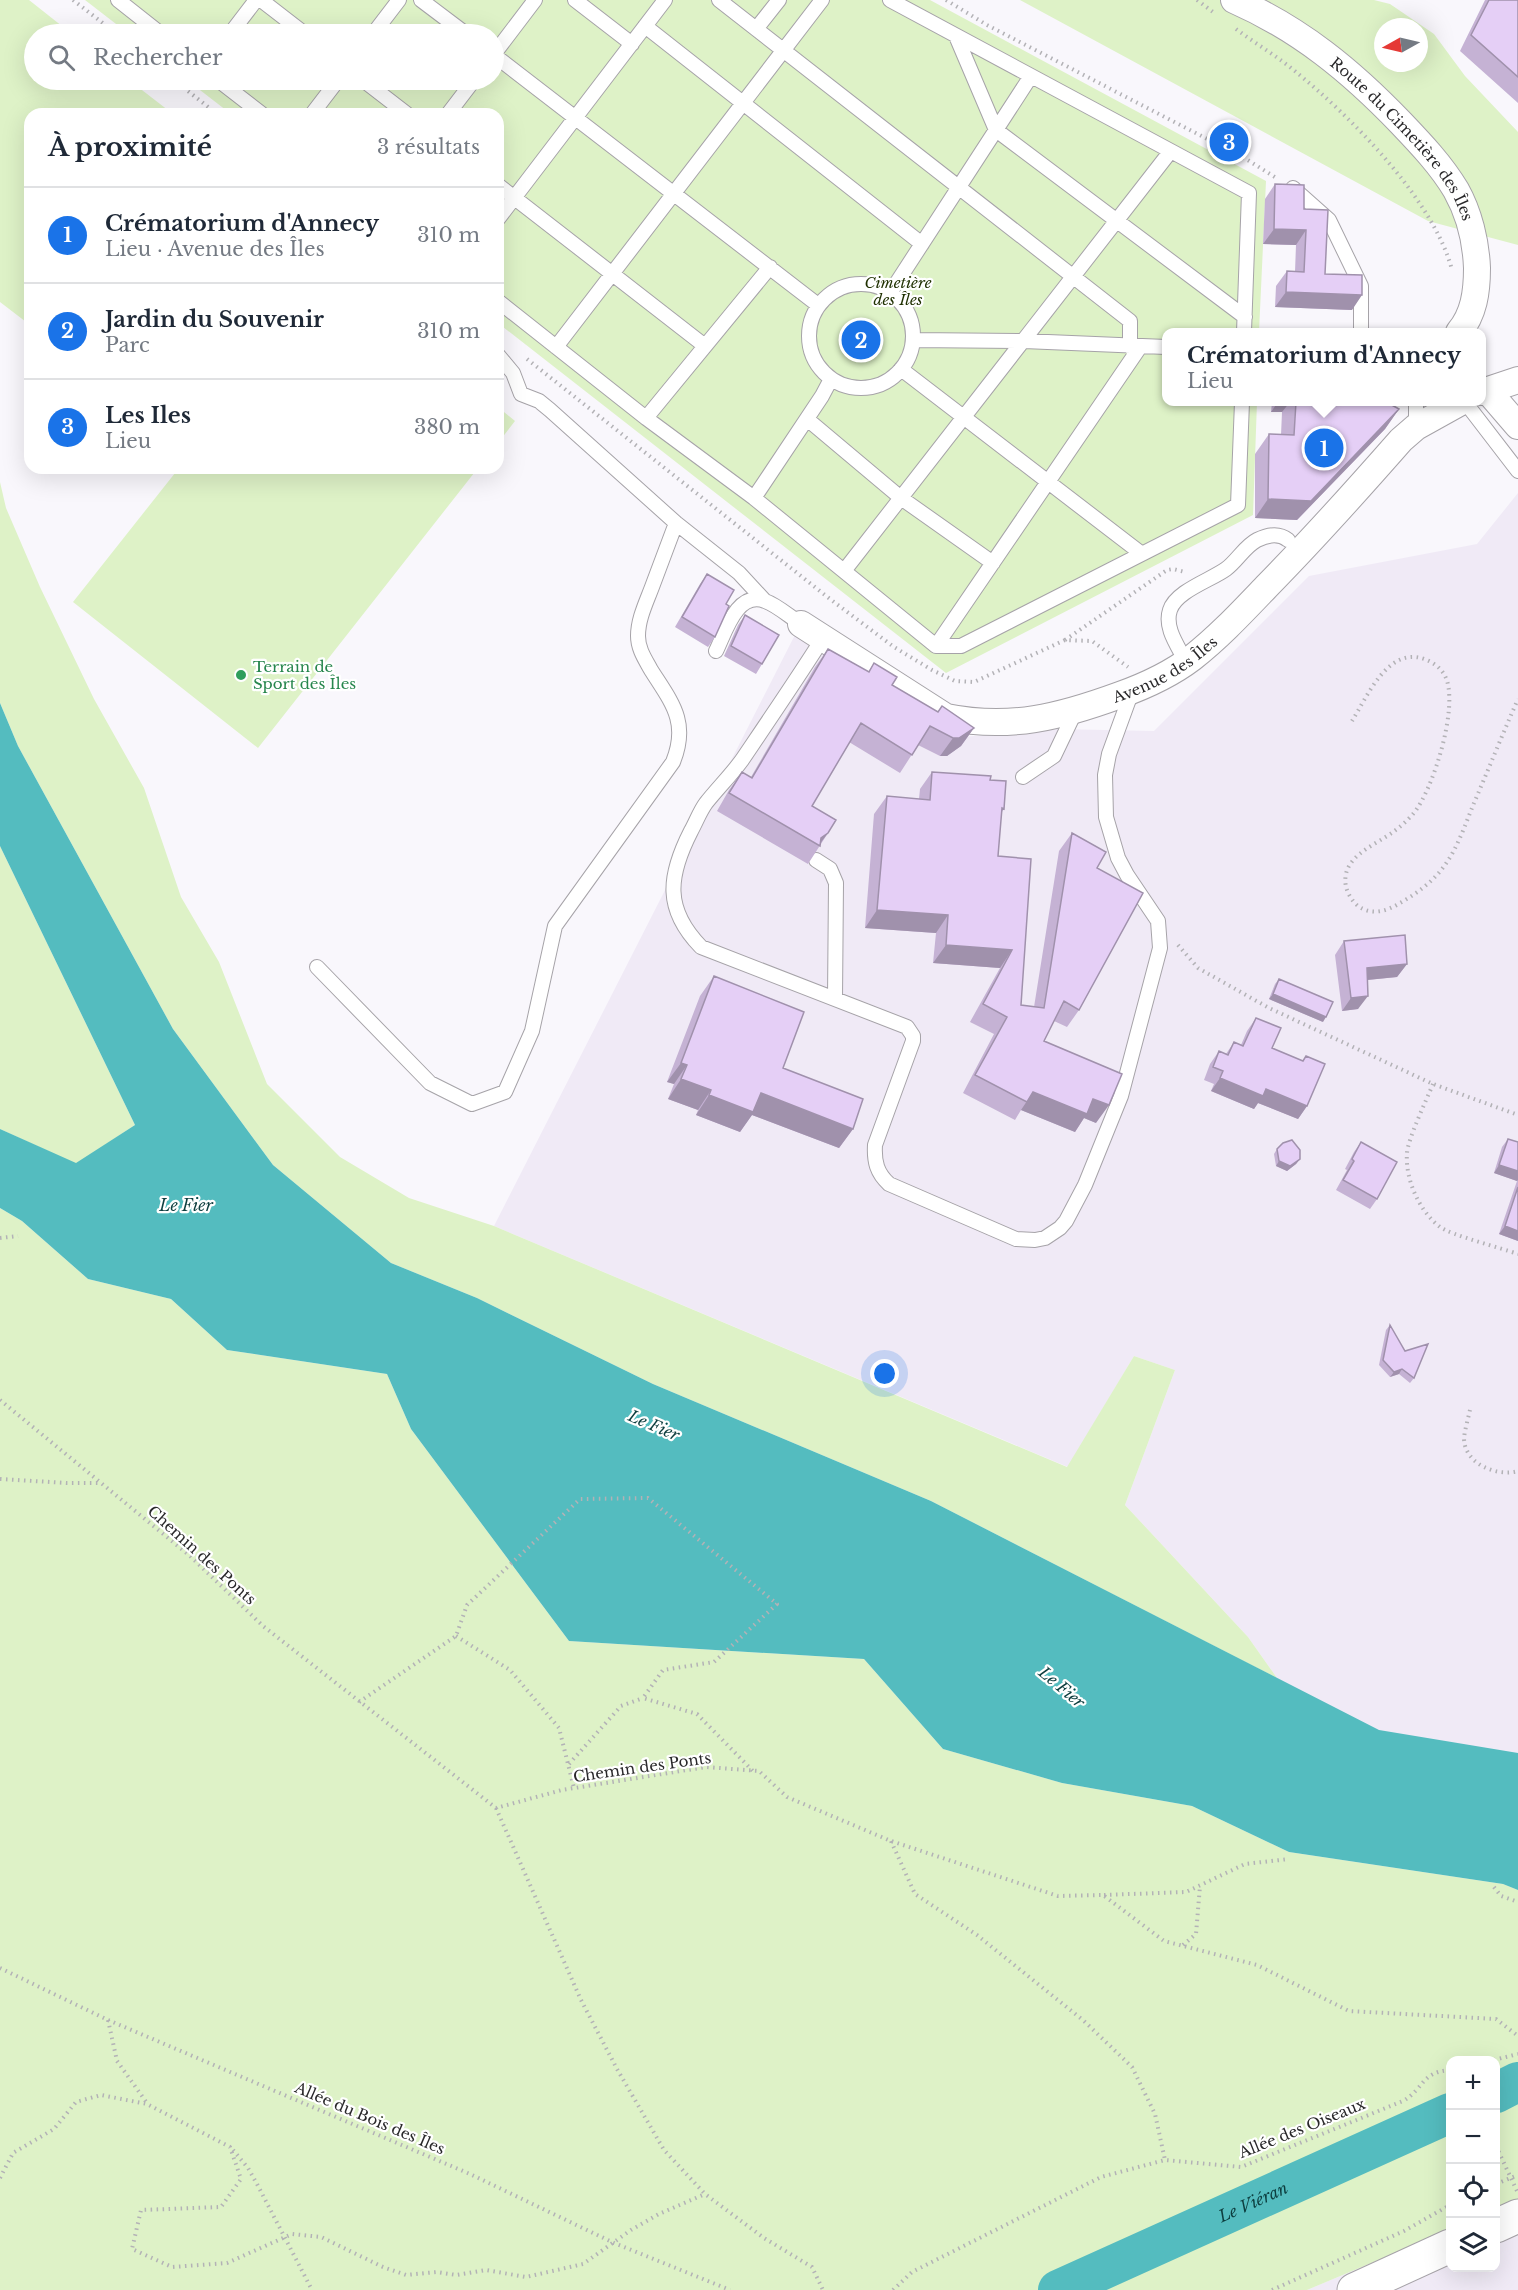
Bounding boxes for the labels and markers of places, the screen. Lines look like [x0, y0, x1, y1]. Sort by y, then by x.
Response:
pin: 3 [1210, 120, 1248, 164]
pin: 2 [842, 318, 880, 362]
pin: 1 [1304, 426, 1344, 470]
place label: Terrain de Sport des Îles [253, 657, 356, 693]
marker: Terrain de Sport des Îles [234, 668, 248, 682]

